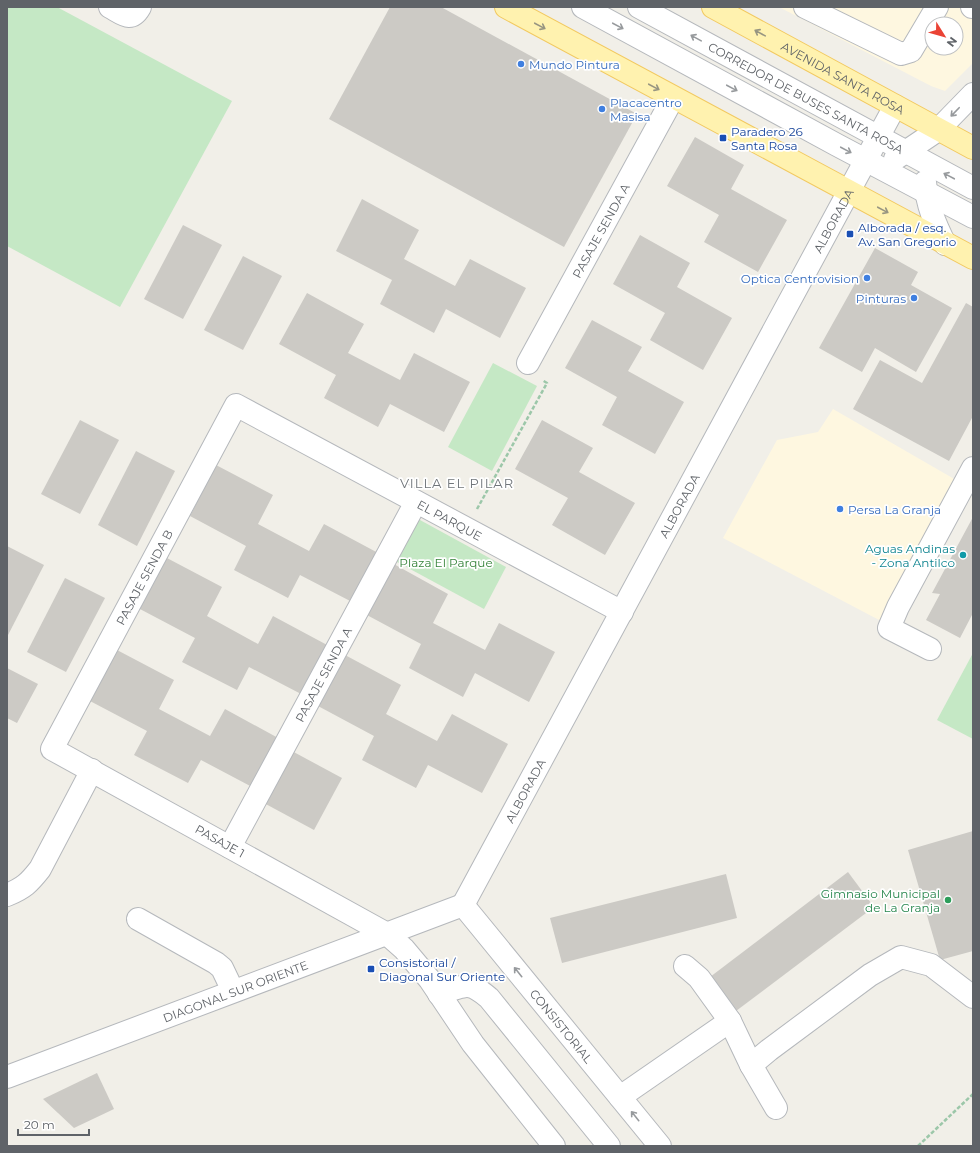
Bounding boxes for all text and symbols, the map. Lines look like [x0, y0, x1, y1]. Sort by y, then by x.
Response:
north arrow [924, 16, 964, 56]
one-way arrow [534, 22, 546, 30]
one-way arrow [612, 22, 624, 30]
one-way arrow [754, 28, 766, 36]
one-way arrow [690, 34, 702, 41]
text: N [944, 34, 960, 50]
street label: AVENIDA SANTA ROSA [779, 38, 908, 117]
street label: CORREDOR DE BUSES SANTA ROSA [706, 39, 907, 157]
place label: Mundo Pintura [529, 57, 620, 72]
marker: Mundo Pintura [516, 59, 526, 69]
one-way arrow [648, 84, 660, 92]
one-way arrow [726, 84, 738, 92]
place label: Placacentro Masisa [610, 95, 682, 124]
marker: Placacentro Masisa [597, 104, 607, 114]
one-way arrow [950, 107, 960, 117]
place label: Paradero 26 Santa Rosa [731, 124, 803, 153]
marker: Paradero 26 Santa Rosa [718, 133, 728, 143]
one-way arrow [840, 146, 852, 154]
one-way arrow [944, 171, 956, 179]
street label: PASAJE SENDA A [569, 180, 633, 280]
street label: ALBORADA [810, 186, 857, 255]
one-way arrow [877, 207, 889, 215]
place label: Alborada / esq. Av. San Gregorio [858, 220, 956, 249]
marker: Alborada / esq. Av. San Gregorio [845, 229, 855, 239]
place label: Optica Centrovision [741, 271, 859, 286]
marker: Optica Centrovision [862, 273, 872, 283]
place label: Pinturas [856, 291, 906, 306]
marker: Pinturas [909, 293, 919, 303]
street label: ALBORADA [656, 471, 702, 540]
district label: VILLA EL PILAR [400, 475, 514, 491]
street label: EL PARQUE [415, 496, 485, 543]
place label: Persa La Granja [848, 502, 941, 517]
marker: Persa La Granja [835, 504, 845, 514]
street label: PASAJE SENDA B [112, 527, 175, 627]
place label: Aguas Andinas - Zona Antilco [865, 541, 955, 570]
marker: Aguas Andinas - Zona Antilco [958, 550, 968, 560]
park label: Plaza El Parque [399, 555, 493, 570]
street label: PASAJE SENDA A [291, 624, 355, 724]
street label: ALBORADA [501, 756, 548, 825]
street label: PASAJE 1 [193, 821, 247, 861]
place label: Gimnasio Municipal de La Granja [821, 886, 940, 915]
marker: Gimnasio Municipal de La Granja [943, 895, 953, 905]
place label: Consistorial / Diagonal Sur Oriente [379, 955, 505, 984]
street label: DIAGONAL SUR ORIENTE [161, 957, 310, 1025]
marker: Consistorial / Diagonal Sur Oriente [366, 964, 376, 974]
one-way arrow [513, 966, 522, 977]
street label: CONSISTORIAL [527, 986, 596, 1066]
one-way arrow [631, 1110, 640, 1121]
scale bar [18, 1111, 89, 1137]
text: 20 m [24, 1117, 55, 1132]

